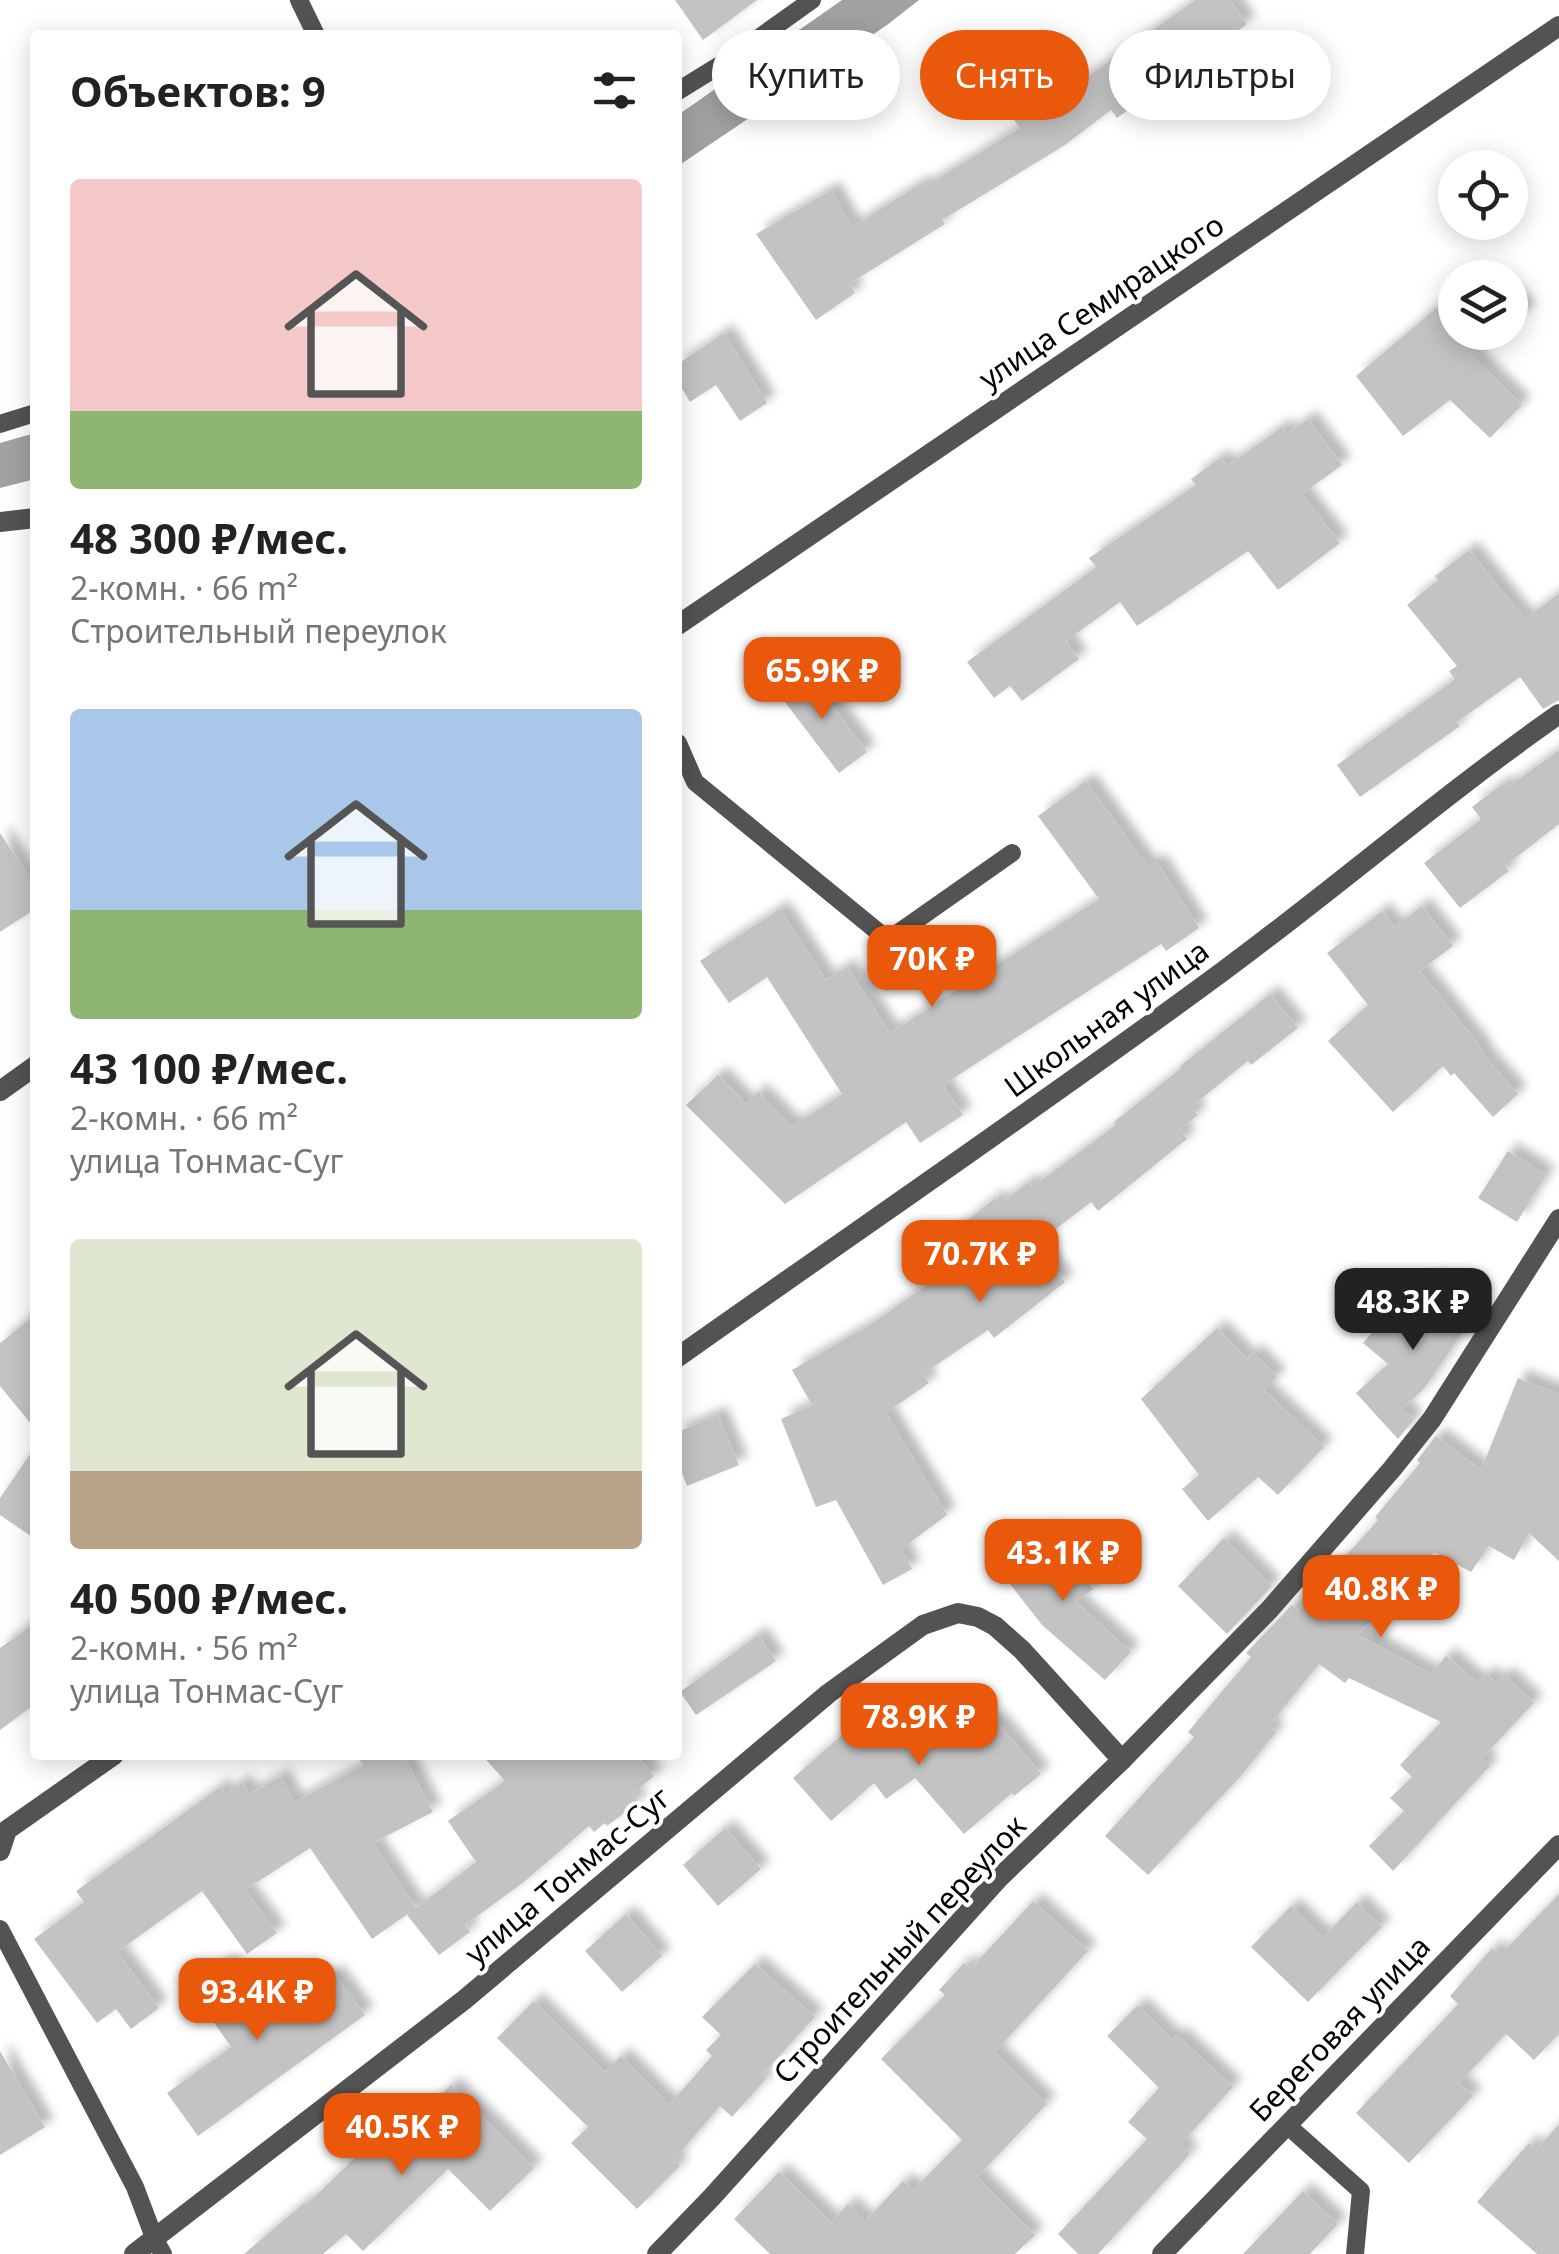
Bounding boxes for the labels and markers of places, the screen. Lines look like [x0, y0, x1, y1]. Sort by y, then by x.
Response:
pin: 65.9K ₽ [730, 637, 914, 722]
pin: 70K ₽ [862, 925, 1002, 1010]
pin: 70.7K ₽ [888, 1220, 1072, 1305]
pin: 48.3K ₽ [1321, 1268, 1505, 1353]
pin: 43.1K ₽ [971, 1519, 1155, 1604]
pin: 40.8K ₽ [1289, 1555, 1473, 1640]
pin: 78.9K ₽ [827, 1683, 1011, 1768]
pin: 93.4K ₽ [165, 1958, 349, 2043]
pin: 40.5K ₽ [310, 2093, 494, 2178]

